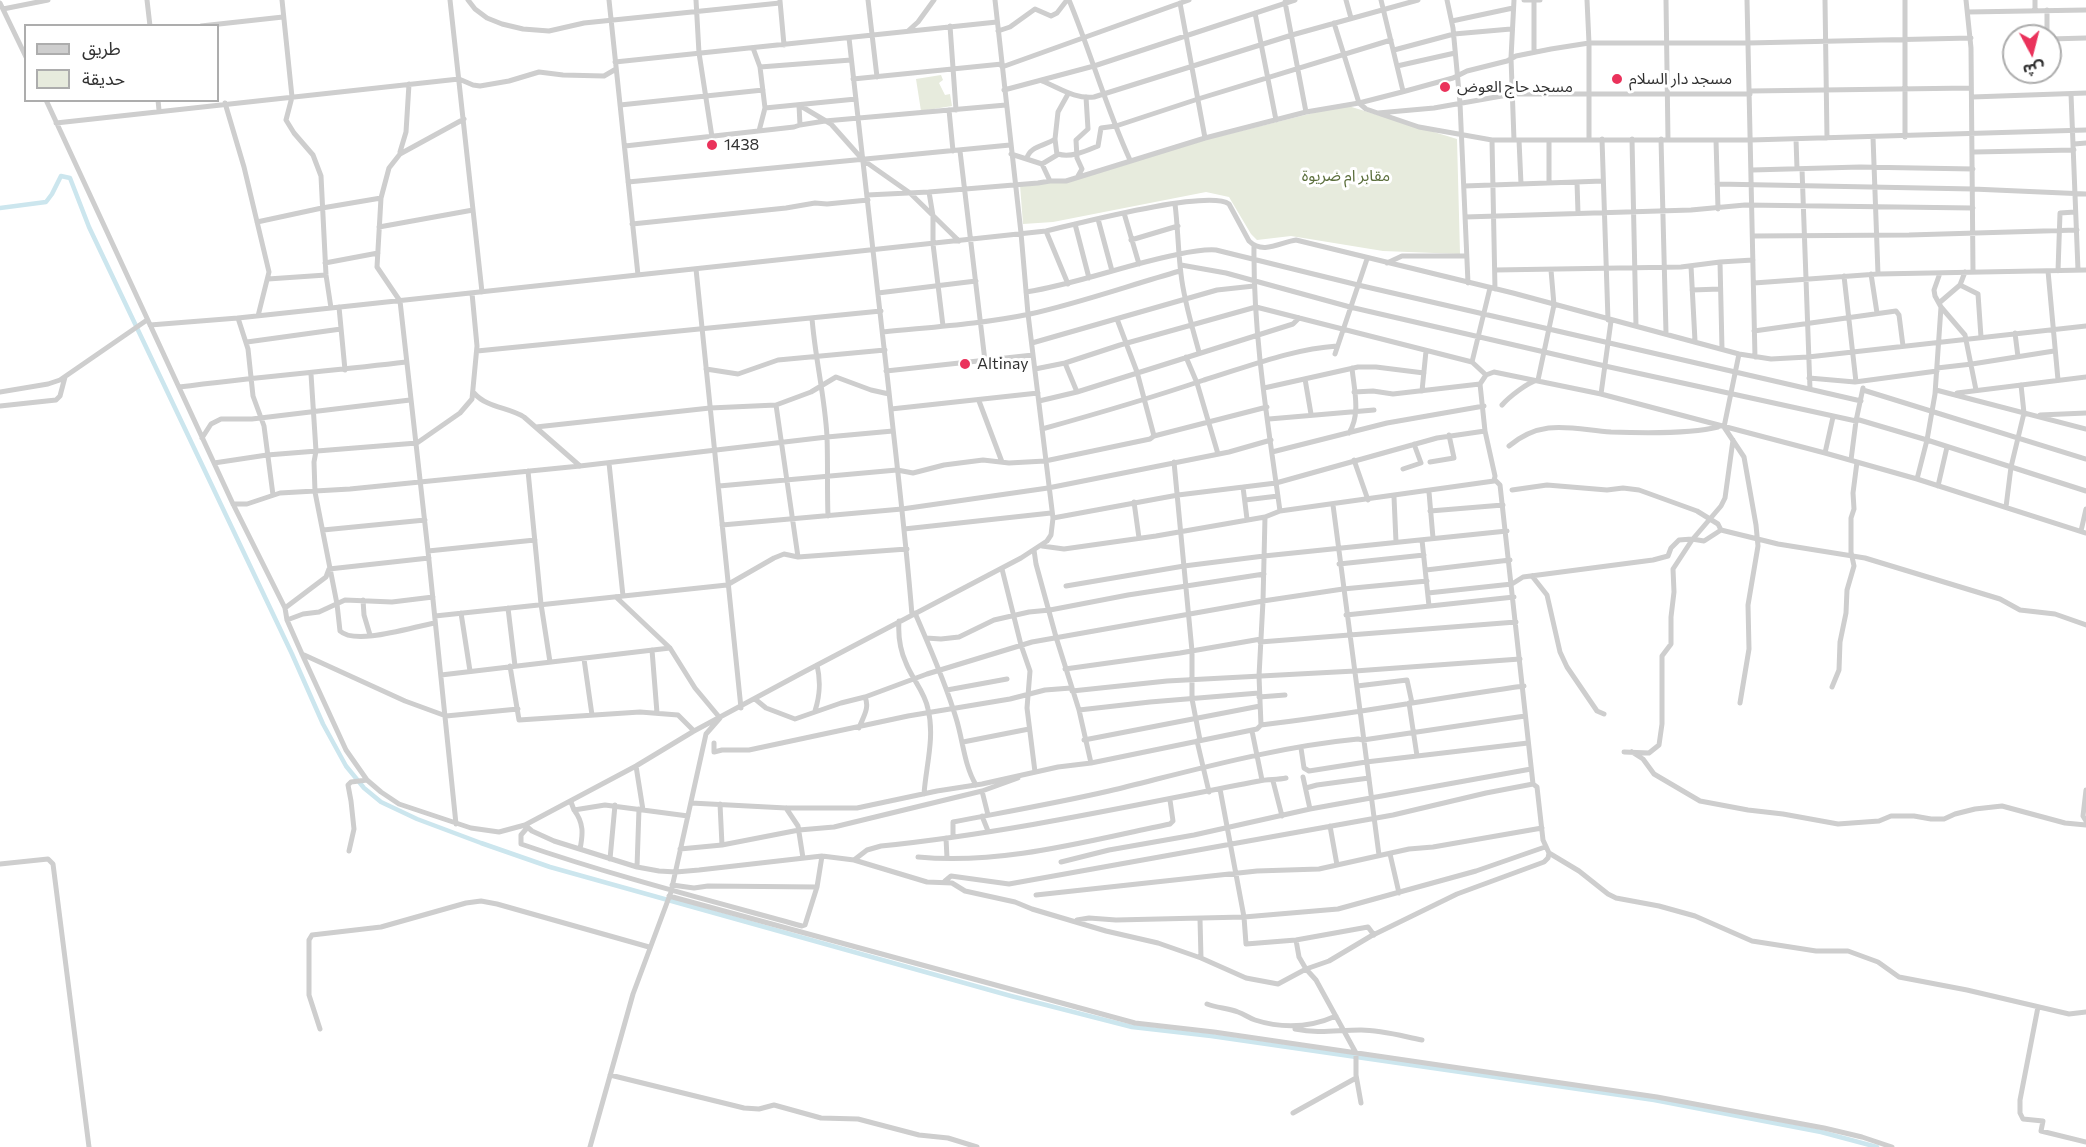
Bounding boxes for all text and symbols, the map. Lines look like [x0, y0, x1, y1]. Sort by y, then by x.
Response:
legend [24, 24, 219, 102]
north arrow [2002, 24, 2062, 84]
text: طريق [82, 37, 121, 59]
text: ش [2022, 60, 2046, 81]
text: حديقة [82, 67, 125, 89]
place label: مسجد دار السلام [1629, 69, 1732, 89]
marker: مسجد دار السلام [1610, 72, 1624, 86]
place label: مسجد حاج العوض [1457, 77, 1573, 97]
marker: مسجد حاج العوض [1438, 80, 1452, 94]
place label: 1438 [724, 135, 759, 155]
marker: 1438 [705, 138, 719, 152]
park label: مقابر ام ضريوة [1302, 166, 1390, 186]
place label: Altinay [977, 354, 1028, 374]
marker: Altinay [958, 357, 972, 371]

